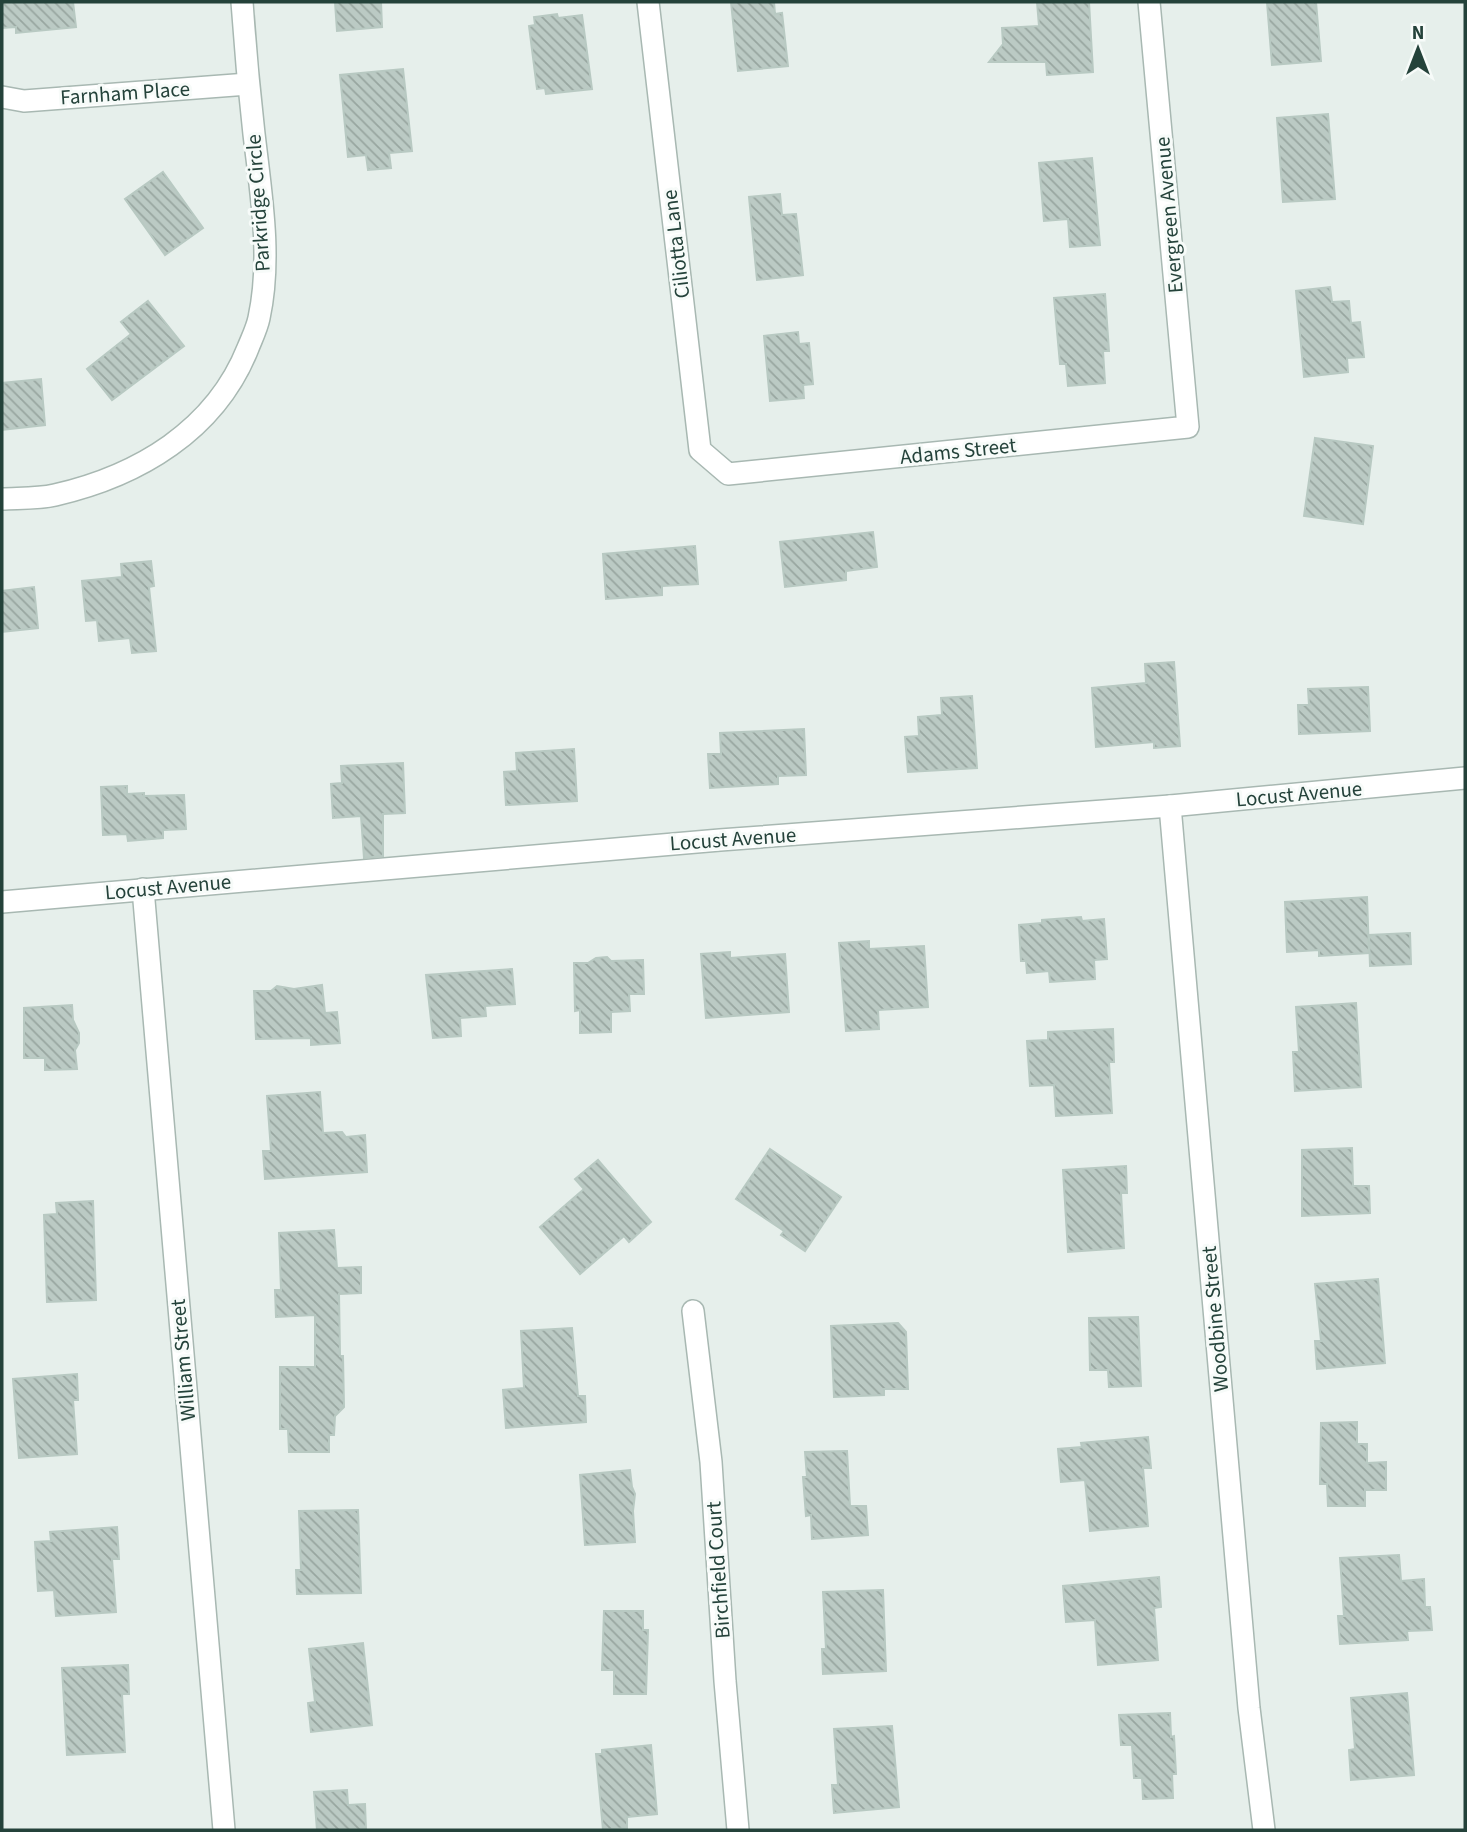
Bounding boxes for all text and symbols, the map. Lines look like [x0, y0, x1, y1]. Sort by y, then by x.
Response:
north arrow [1383, 14, 1453, 84]
text: N [1412, 20, 1424, 47]
street label: Farnham Place [59, 74, 191, 112]
street label: Parkridge Circle [238, 133, 278, 273]
street label: Evergreen Avenue [1147, 135, 1191, 295]
street label: Ciliotta Lane [654, 188, 698, 300]
street label: Adams Street [898, 430, 1018, 472]
street label: Locust Avenue [1235, 774, 1363, 814]
street label: Locust Avenue [669, 820, 797, 858]
street label: Locust Avenue [104, 867, 232, 907]
street label: Woodbine Street [1194, 1245, 1236, 1393]
street label: William Street [163, 1298, 203, 1422]
street label: Birchfield Court [698, 1500, 738, 1640]

